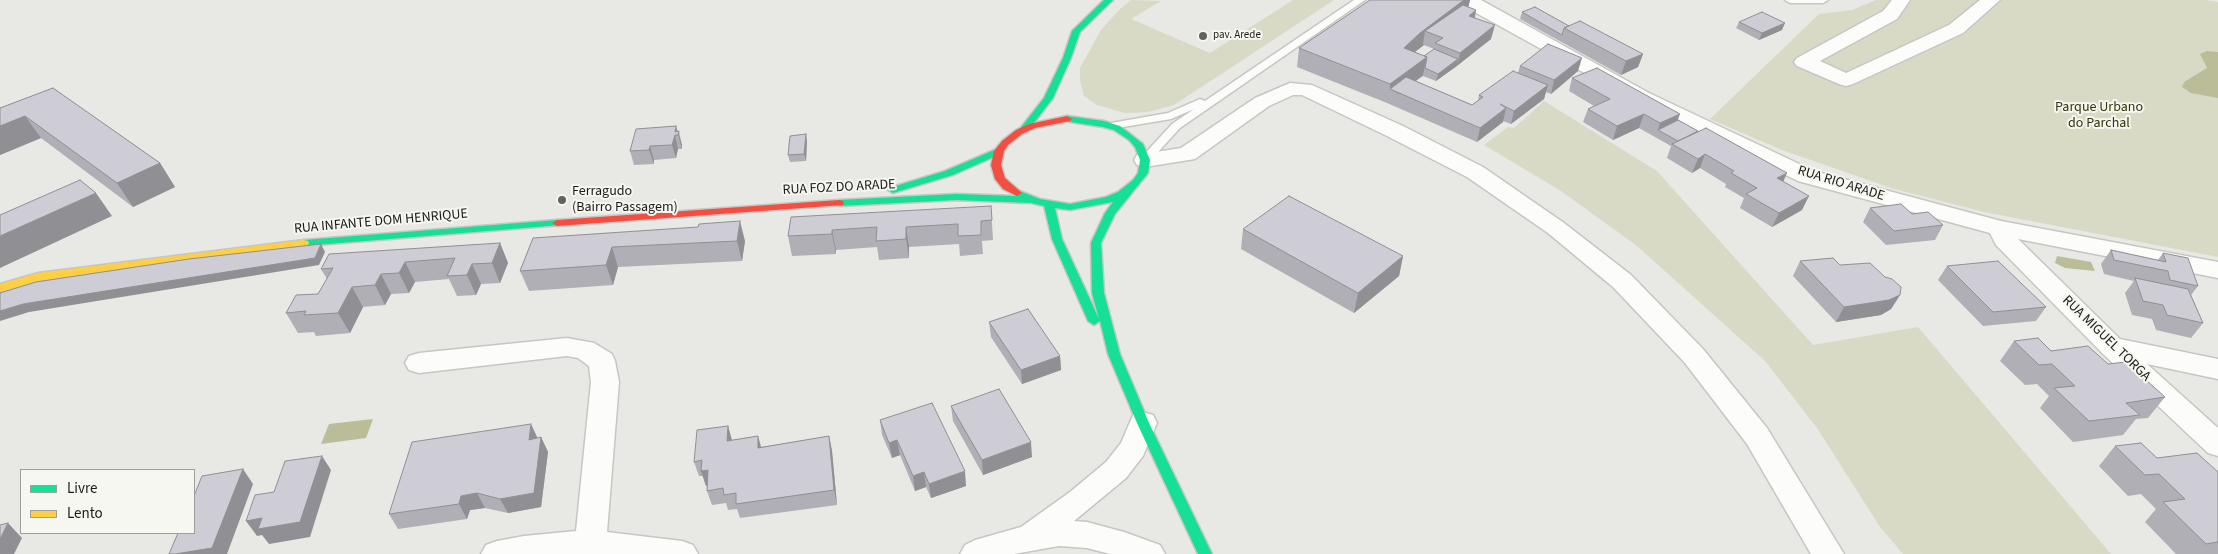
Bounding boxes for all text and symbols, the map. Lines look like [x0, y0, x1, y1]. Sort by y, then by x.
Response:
place label: pav. Arede [1213, 29, 1261, 43]
marker: pav. Arede [1197, 30, 1209, 42]
park label: Parque Urbano do Parchal [2055, 100, 2143, 132]
street label: RUA RIO ARADE [1796, 163, 1886, 205]
street label: RUA FOZ DO ARADE [782, 177, 896, 199]
place label: Ferragudo (Bairro Passagem) [572, 184, 678, 216]
marker: Ferragudo (Bairro Passagem) [556, 194, 568, 206]
street label: RUA INFANTE DOM HENRIQUE [293, 206, 469, 238]
street label: RUA MIGUEL TORGA [2058, 293, 2154, 385]
legend [20, 469, 195, 534]
text: Livre [67, 478, 97, 499]
text: Lento [67, 503, 103, 524]

